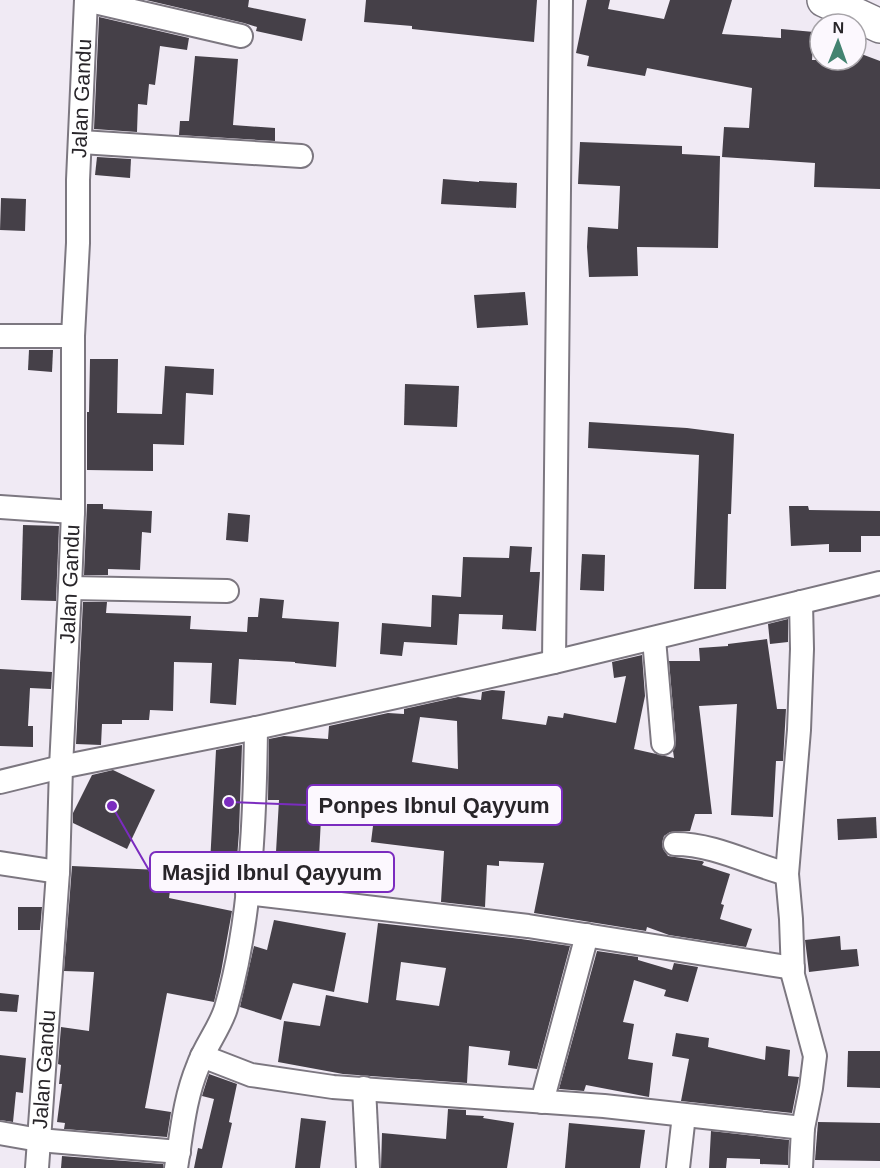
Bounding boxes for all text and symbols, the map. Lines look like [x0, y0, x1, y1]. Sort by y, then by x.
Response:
north arrow [808, 12, 868, 72]
text: N [832, 19, 844, 36]
street label: Jalan Gandu [67, 38, 95, 158]
street label: Jalan Gandu [55, 524, 83, 644]
callout: Ponpes Ibnul Qayyum [307, 785, 562, 825]
text: Ponpes Ibnul Qayyum [318, 793, 550, 818]
callout: Masjid Ibnul Qayyum [150, 852, 394, 892]
text: Masjid Ibnul Qayyum [162, 860, 382, 885]
street label: Jalan Gandu [28, 1009, 59, 1129]

